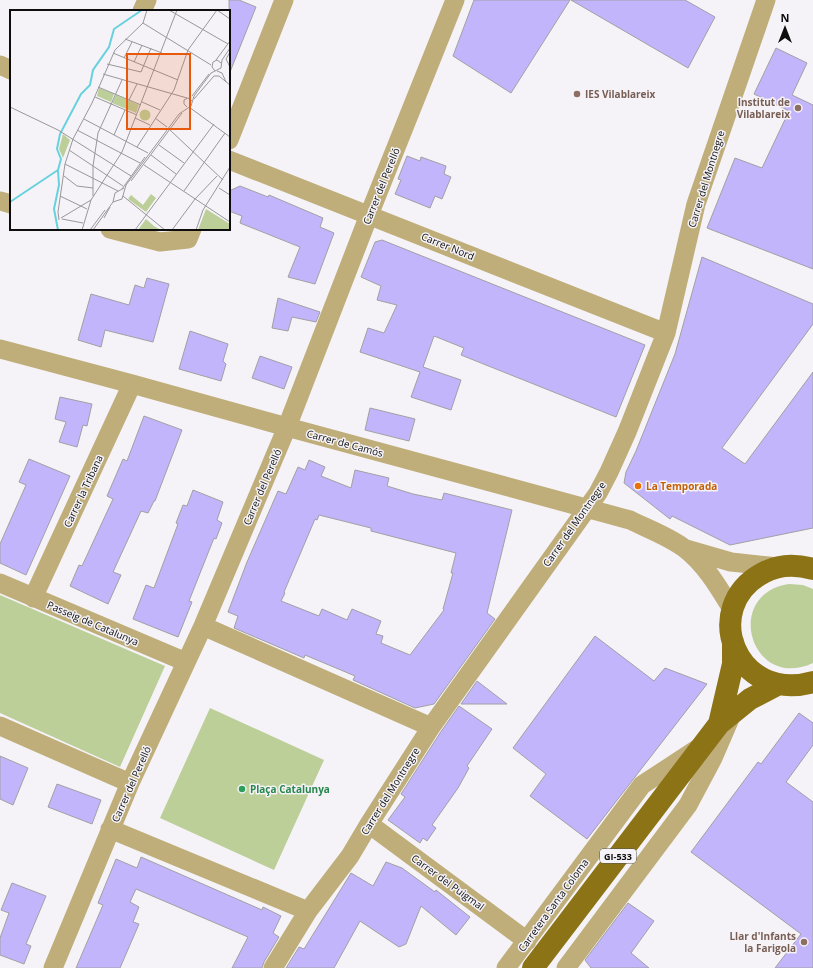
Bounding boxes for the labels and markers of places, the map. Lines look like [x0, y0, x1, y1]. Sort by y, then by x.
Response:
place label: IES Vilablareix [585, 87, 656, 101]
marker: IES Vilablareix [572, 89, 582, 99]
place label: Institut de Vilablareix [737, 95, 790, 121]
marker: Institut de Vilablareix [793, 103, 803, 113]
place label: La Temporada [646, 479, 717, 493]
marker: La Temporada [633, 481, 643, 491]
place label: Plaça Catalunya [250, 782, 330, 796]
marker: Plaça Catalunya [237, 784, 247, 794]
place label: Llar d'Infants la Farigola [729, 929, 796, 955]
marker: Llar d'Infants la Farigola [799, 937, 809, 947]

